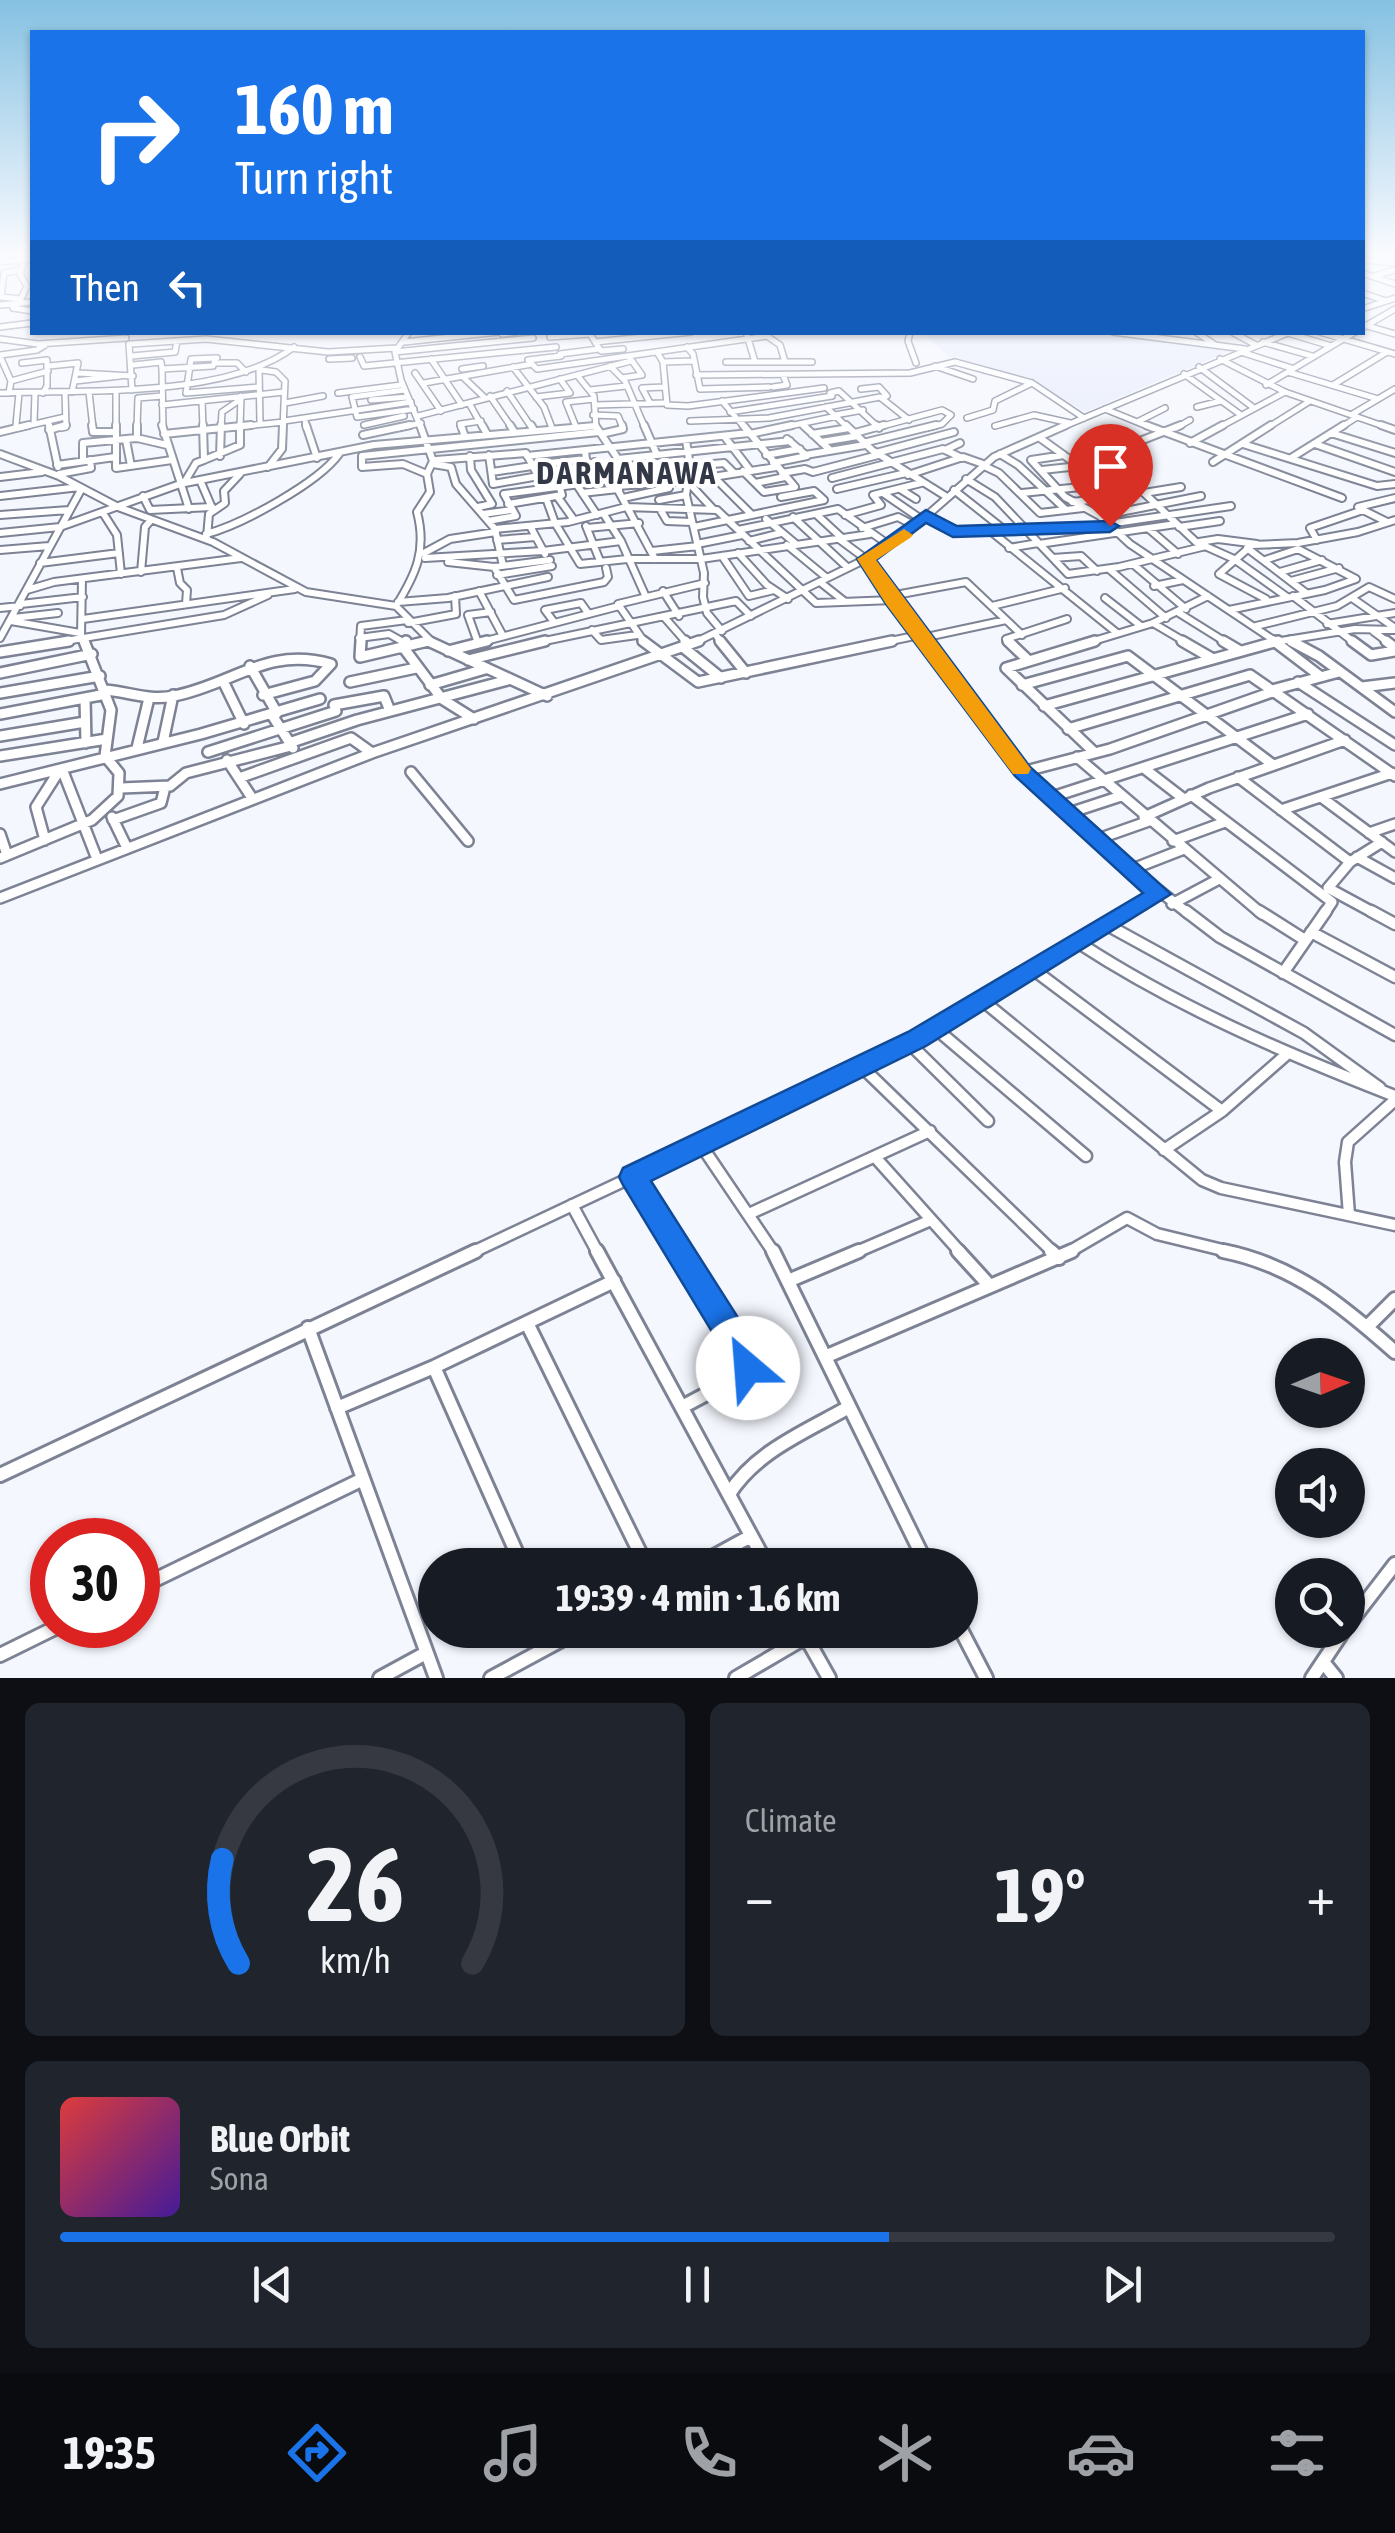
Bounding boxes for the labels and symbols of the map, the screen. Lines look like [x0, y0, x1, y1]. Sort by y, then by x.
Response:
pin [1068, 424, 1153, 527]
district label: DARMANAWA [536, 454, 718, 491]
position arrow [696, 1316, 800, 1420]
north arrow [1275, 1338, 1365, 1428]
speed limit sign: 30 [30, 1518, 160, 1648]

